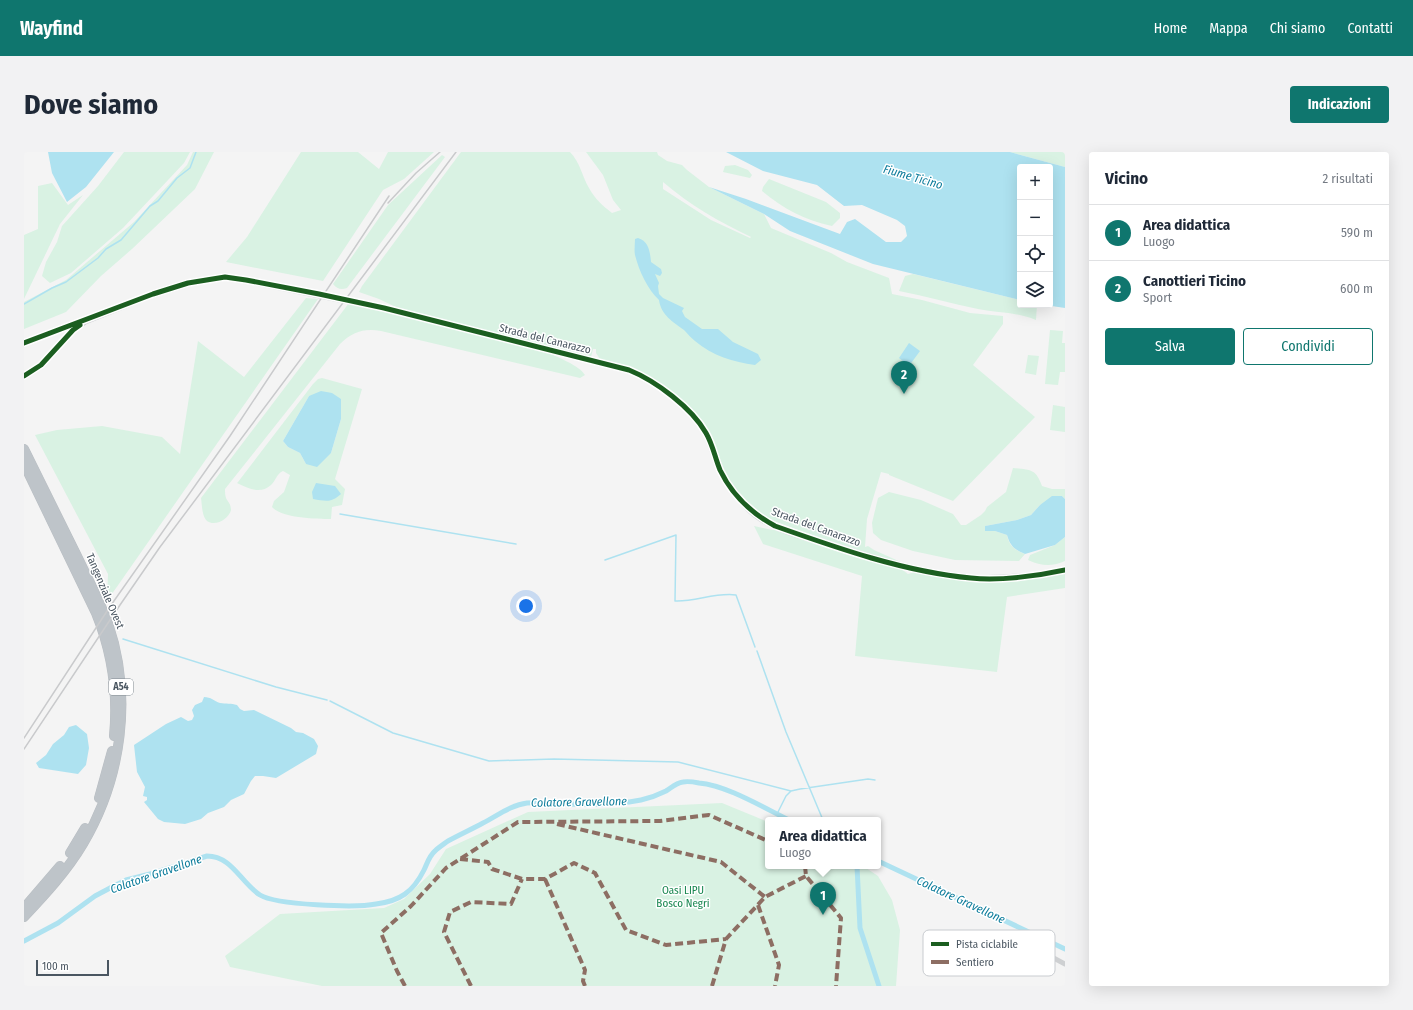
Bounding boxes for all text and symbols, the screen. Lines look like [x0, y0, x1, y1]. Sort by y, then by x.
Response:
text: Wayfind [20, 17, 83, 40]
text: Home [1154, 20, 1187, 37]
text: Mappa [1209, 20, 1248, 37]
text: Chi siamo [1270, 20, 1325, 37]
text: Contatti [1347, 20, 1393, 37]
button: Indicazioni [1290, 86, 1389, 123]
text: Dove siamo [24, 88, 158, 121]
water label: Fiume Ticino [882, 162, 944, 192]
map controls [1017, 164, 1053, 308]
button: + [1017, 164, 1053, 200]
text: Vicino [1105, 168, 1148, 189]
text: 2 risultati [1323, 171, 1373, 186]
button: − [1017, 200, 1053, 236]
text: Area didattica [1143, 216, 1230, 234]
text: 1 [1115, 225, 1121, 240]
text: 590 m [1341, 225, 1373, 240]
text: Luogo [1143, 234, 1175, 249]
button: locate [1017, 236, 1053, 272]
button: layers [1017, 272, 1053, 308]
text: Canottieri Ticino [1143, 272, 1246, 290]
text: 2 [1115, 281, 1121, 296]
text: 600 m [1340, 281, 1373, 296]
text: Sport [1143, 290, 1172, 305]
street label: Strada del Canarazzo [498, 321, 592, 357]
button: Salva [1105, 328, 1235, 365]
button: Condividi [1243, 328, 1373, 365]
pin: 2 [891, 361, 917, 394]
street label: Strada del Canarazzo [770, 505, 863, 549]
street label: Tangenziale Ovest [83, 551, 127, 631]
your location [516, 596, 536, 616]
road number: A54 [109, 679, 133, 695]
water label: Colatore Gravellone [531, 794, 627, 810]
popup [765, 817, 881, 869]
text: Area didattica [779, 827, 867, 845]
text: Luogo [779, 845, 811, 860]
water label: Colatore Gravellone [108, 852, 204, 896]
water label: Colatore Gravellone [915, 873, 1008, 927]
pin: 1 [810, 882, 836, 915]
park label: Oasi LIPU Bosco Negri [656, 884, 710, 910]
legend [923, 930, 1055, 976]
text: Pista ciclabile [956, 938, 1018, 951]
text: Sentiero [956, 956, 994, 969]
scale bar [36, 958, 109, 977]
text: 100 m [42, 960, 69, 973]

